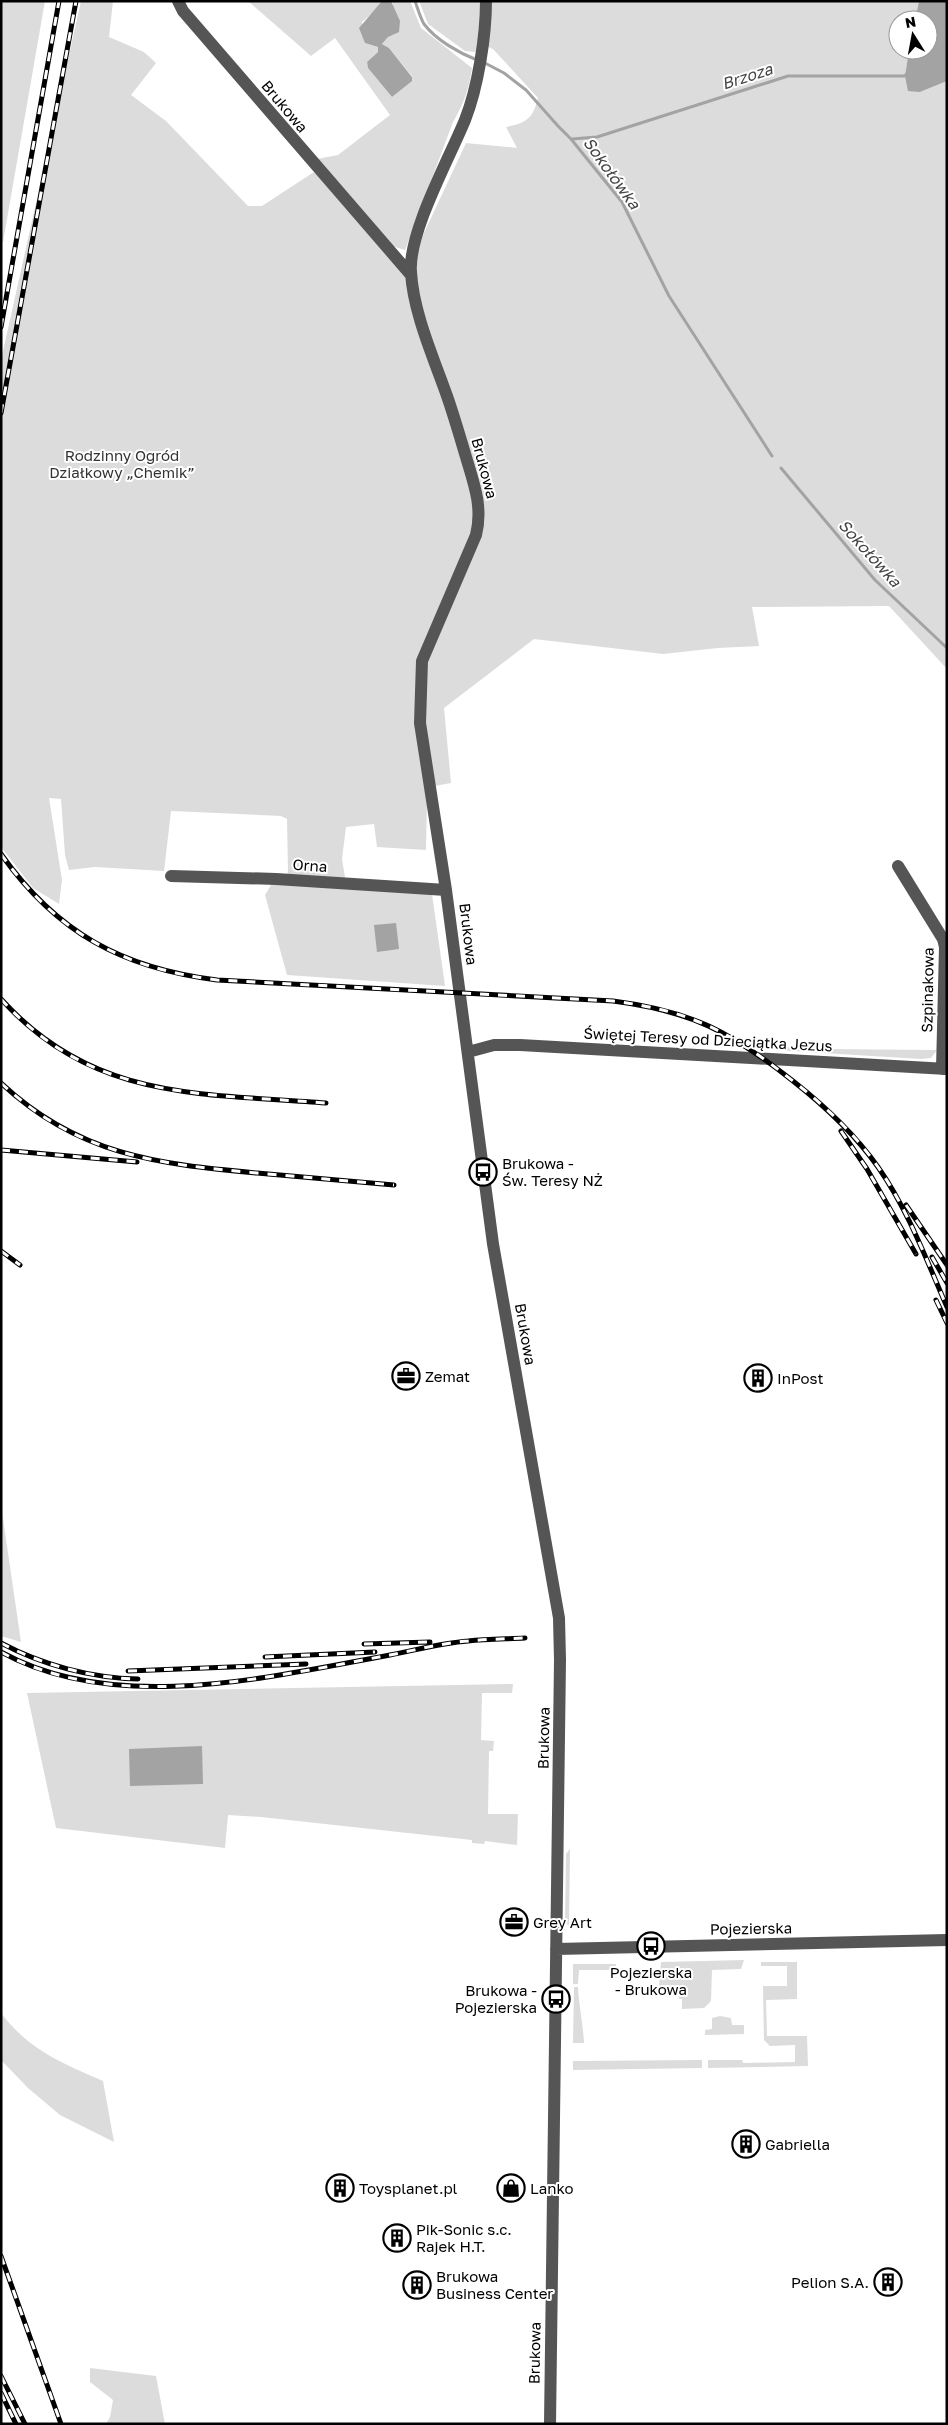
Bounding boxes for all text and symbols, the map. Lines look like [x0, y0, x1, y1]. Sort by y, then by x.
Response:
north arrow [888, 10, 938, 60]
text: N [904, 12, 917, 31]
water label: Brzoza [719, 58, 776, 94]
street label: Brukowa [258, 76, 312, 136]
water label: Sokołówka [579, 133, 645, 214]
street label: Brukowa [468, 436, 502, 500]
park label: Rodzinny Ogród Działkowy „Chemik” [49, 446, 195, 481]
water label: Sokołówka [834, 515, 906, 592]
street label: Orna [292, 855, 328, 875]
street label: Brukowa [456, 902, 482, 966]
street label: Szpinakowa [917, 947, 937, 1033]
street label: Świętej Teresy od Dzieciątka Jezus [583, 1023, 833, 1055]
place label: Brukowa - Św. Teresy NŻ [502, 1154, 603, 1189]
bus stop icon: Brukowa - Św. Teresy NŻ [468, 1157, 498, 1187]
street label: Brukowa [512, 1302, 540, 1366]
office icon: Zemat [391, 1361, 421, 1391]
building icon: InPost [743, 1363, 773, 1393]
place label: Zemat [425, 1367, 470, 1385]
place label: InPost [777, 1369, 824, 1387]
street label: Brukowa [533, 1707, 553, 1769]
office icon: Grey Art [499, 1907, 529, 1937]
place label: Grey Art [533, 1913, 592, 1931]
street label: Pojezierska [710, 1918, 792, 1938]
bus stop icon: Pojezierska - Brukowa [636, 1931, 666, 1961]
place label: Pojezierska - Brukowa [610, 1963, 692, 1998]
place label: Brukowa - Pojezierska [455, 1981, 537, 2016]
bus stop icon: Brukowa - Pojezierska [541, 1984, 571, 2014]
building icon: Gabriella [731, 2129, 761, 2159]
place label: Gabriella [765, 2135, 830, 2153]
building icon: Toysplanet.pl [325, 2173, 355, 2203]
shop icon: Lanko [496, 2173, 526, 2203]
place label: Toysplanet.pl [359, 2179, 458, 2197]
place label: Lanko [530, 2179, 574, 2197]
place label: Pik-Sonic s.c. Rajek H.T. [416, 2220, 512, 2255]
building icon: Pik-Sonic s.c. Rajek H.T. [382, 2223, 412, 2253]
place label: Brukowa Business Center [436, 2267, 553, 2302]
building icon: Pelion S.A. [873, 2267, 903, 2297]
building icon: Brukowa Business Center [402, 2270, 432, 2300]
place label: Pelion S.A. [791, 2273, 869, 2291]
street label: Brukowa [524, 2322, 544, 2384]

